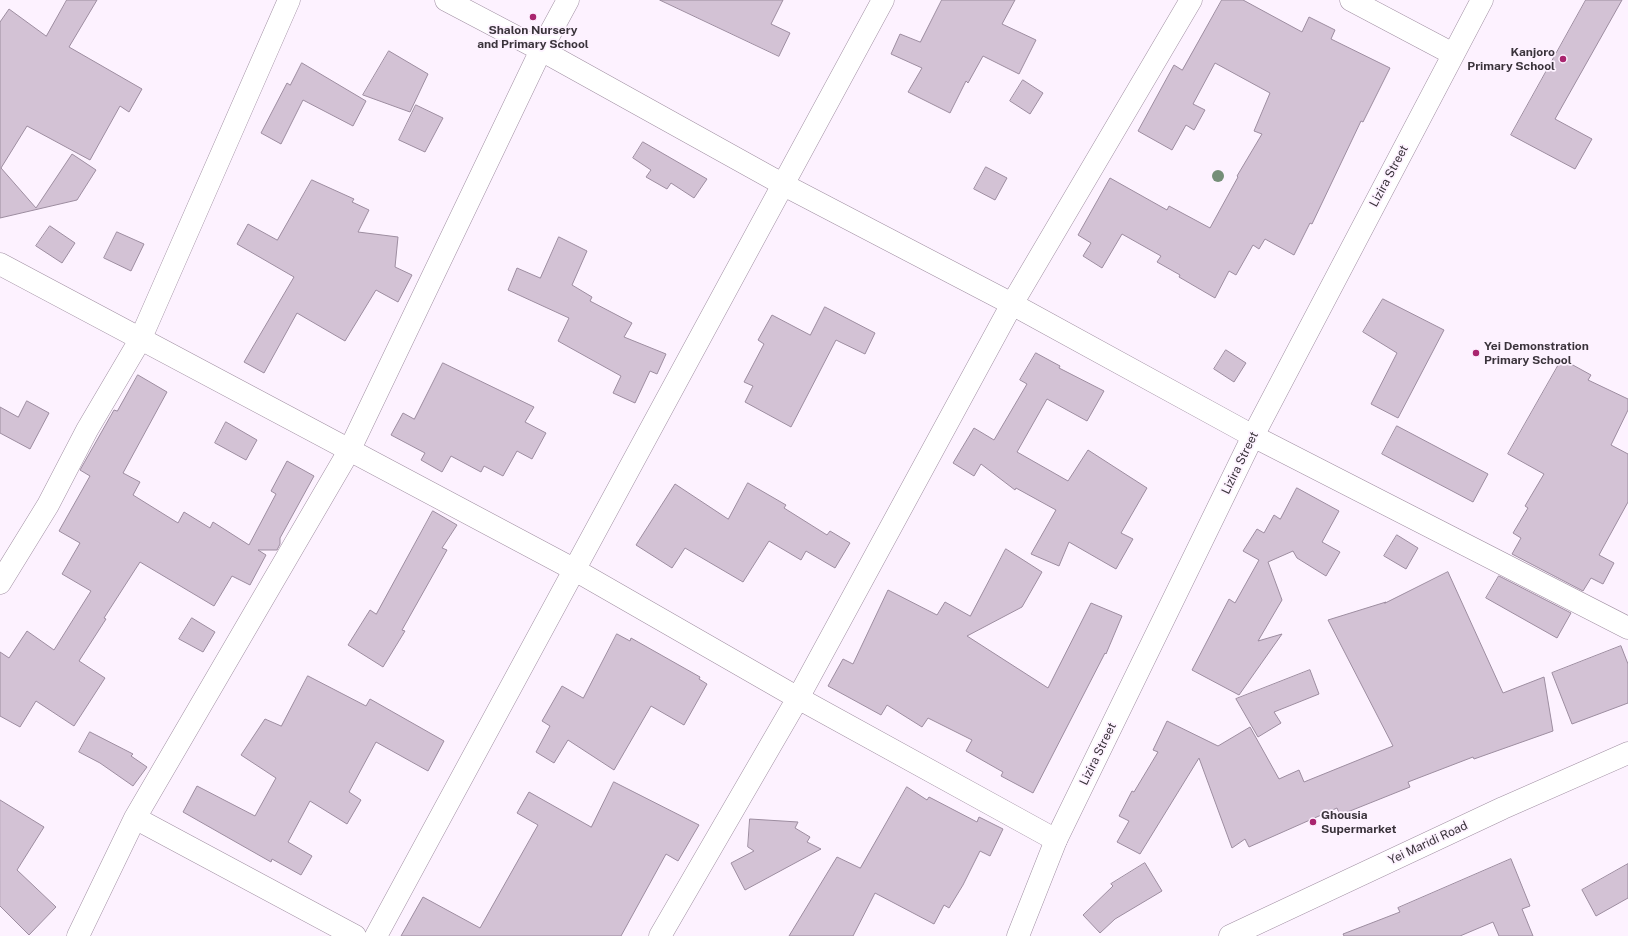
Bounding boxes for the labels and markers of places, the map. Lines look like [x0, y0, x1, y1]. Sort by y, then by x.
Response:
marker: Shalon Nursery and Primary School [528, 12, 538, 22]
place label: Shalon Nursery and Primary School [477, 23, 589, 51]
place label: Kanjoro Primary School [1467, 45, 1555, 73]
marker: Kanjoro Primary School [1558, 54, 1568, 64]
place label: Yei Demonstration Primary School [1484, 339, 1589, 367]
marker: Yei Demonstration Primary School [1471, 348, 1481, 358]
place label: Ghousia Supermarket [1321, 808, 1396, 836]
marker: Ghousia Supermarket [1308, 817, 1318, 827]

